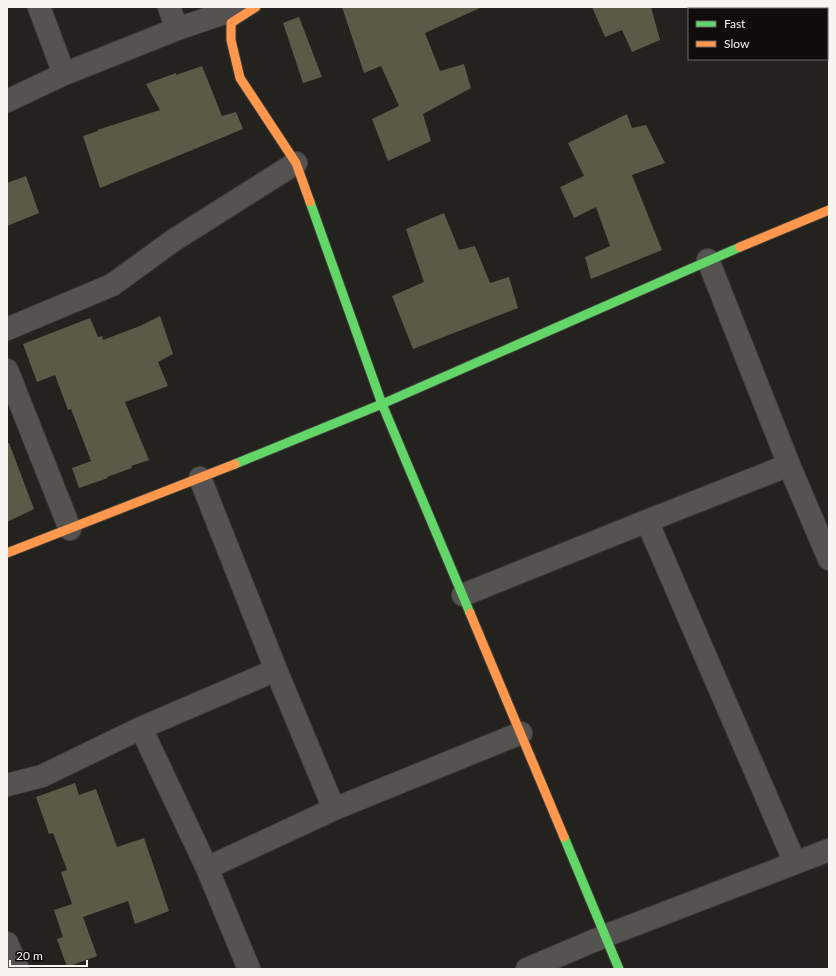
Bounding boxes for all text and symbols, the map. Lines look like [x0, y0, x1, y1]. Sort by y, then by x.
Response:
legend [688, 8, 828, 60]
text: Fast [724, 16, 746, 31]
text: Slow [724, 36, 750, 51]
scale bar [10, 942, 87, 968]
text: 20 m [16, 948, 43, 963]

